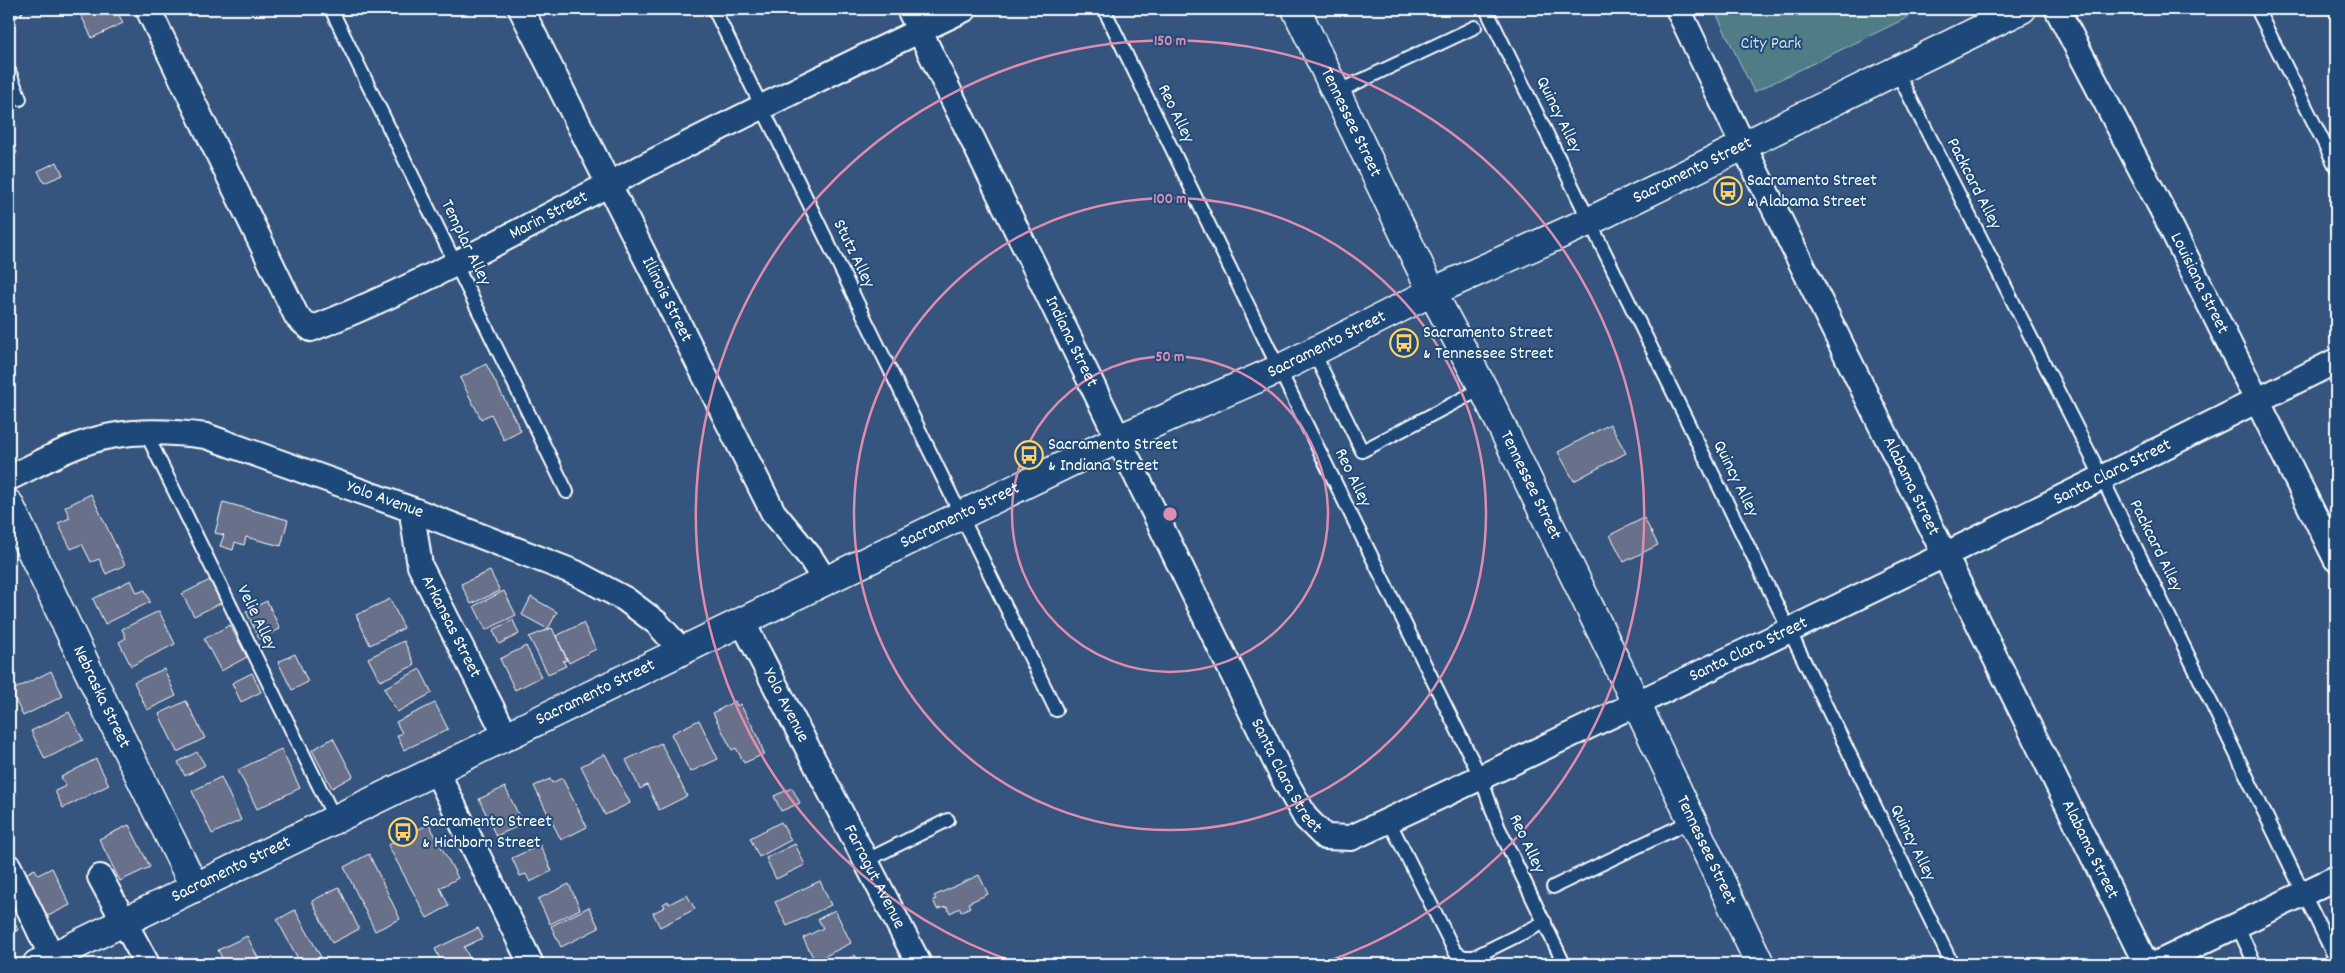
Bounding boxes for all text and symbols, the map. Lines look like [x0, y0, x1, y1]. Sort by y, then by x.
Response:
text: 150 m [1154, 31, 1186, 53]
park label: City Park [1741, 32, 1801, 57]
street label: Tennessee Street [1314, 64, 1388, 182]
street label: Quincy Alley [1529, 73, 1588, 158]
street label: Reo Alley [1150, 80, 1200, 148]
street label: Sacramento Street [1629, 131, 1757, 211]
street label: Packcard Alley [1939, 134, 2007, 235]
place label: Sacramento Street & Alabama Street [1747, 169, 1877, 215]
bus stop icon: Sacramento Street & Alabama Street [1713, 176, 1743, 206]
street label: Marin Street [505, 185, 593, 247]
text: 100 m [1153, 189, 1187, 211]
street label: Templar Alley [433, 196, 497, 291]
street label: Stutz Alley [826, 215, 881, 293]
street label: Louisiana Street [2163, 228, 2235, 339]
street label: Illinois Street [635, 253, 699, 347]
street label: Indiana Street [1038, 292, 1104, 392]
street label: Sacramento Street [1264, 304, 1391, 385]
place label: Sacramento Street & Tennessee Street [1423, 321, 1554, 367]
bus stop icon: Sacramento Street & Tennessee Street [1389, 328, 1419, 358]
text: 50 m [1156, 347, 1184, 369]
street label: Tennessee Street [1493, 427, 1568, 545]
street label: Alabama Street [1876, 432, 1946, 540]
street label: Santa Clara Street [2049, 432, 2176, 512]
place label: Sacramento Street & Indiana Street [1048, 433, 1178, 479]
street label: Quincy Alley [1706, 437, 1765, 522]
bus stop icon: Sacramento Street & Indiana Street [1014, 440, 1044, 470]
street label: Reo Alley [1327, 444, 1377, 512]
street label: Yolo Avenue [343, 475, 427, 525]
street label: Sacramento Street [896, 476, 1024, 555]
street label: Packcard Alley [2122, 496, 2188, 597]
centre of rings [1161, 505, 1179, 523]
street label: Arkansas Street [414, 571, 487, 683]
street label: Velie Alley [229, 581, 283, 655]
street label: Santa Clara Street [1685, 611, 1812, 689]
street label: Nebraska Street [66, 642, 137, 753]
street label: Sacramento Street [532, 653, 660, 732]
street label: Yolo Avenue [756, 664, 815, 747]
street label: Santa Clara Street [1244, 714, 1328, 840]
street label: Tennessee Street [1669, 791, 1743, 910]
street label: Alabama Street [2055, 796, 2125, 904]
street label: Quincy Alley [1883, 801, 1942, 886]
place label: Sacramento Street & Hichborn Street [422, 810, 552, 856]
street label: Reo Alley [1501, 810, 1551, 878]
bus stop icon: Sacramento Street & Hichborn Street [388, 817, 418, 847]
street label: Farragut Avenue [837, 821, 911, 933]
street label: Sacramento Street [167, 830, 296, 909]

